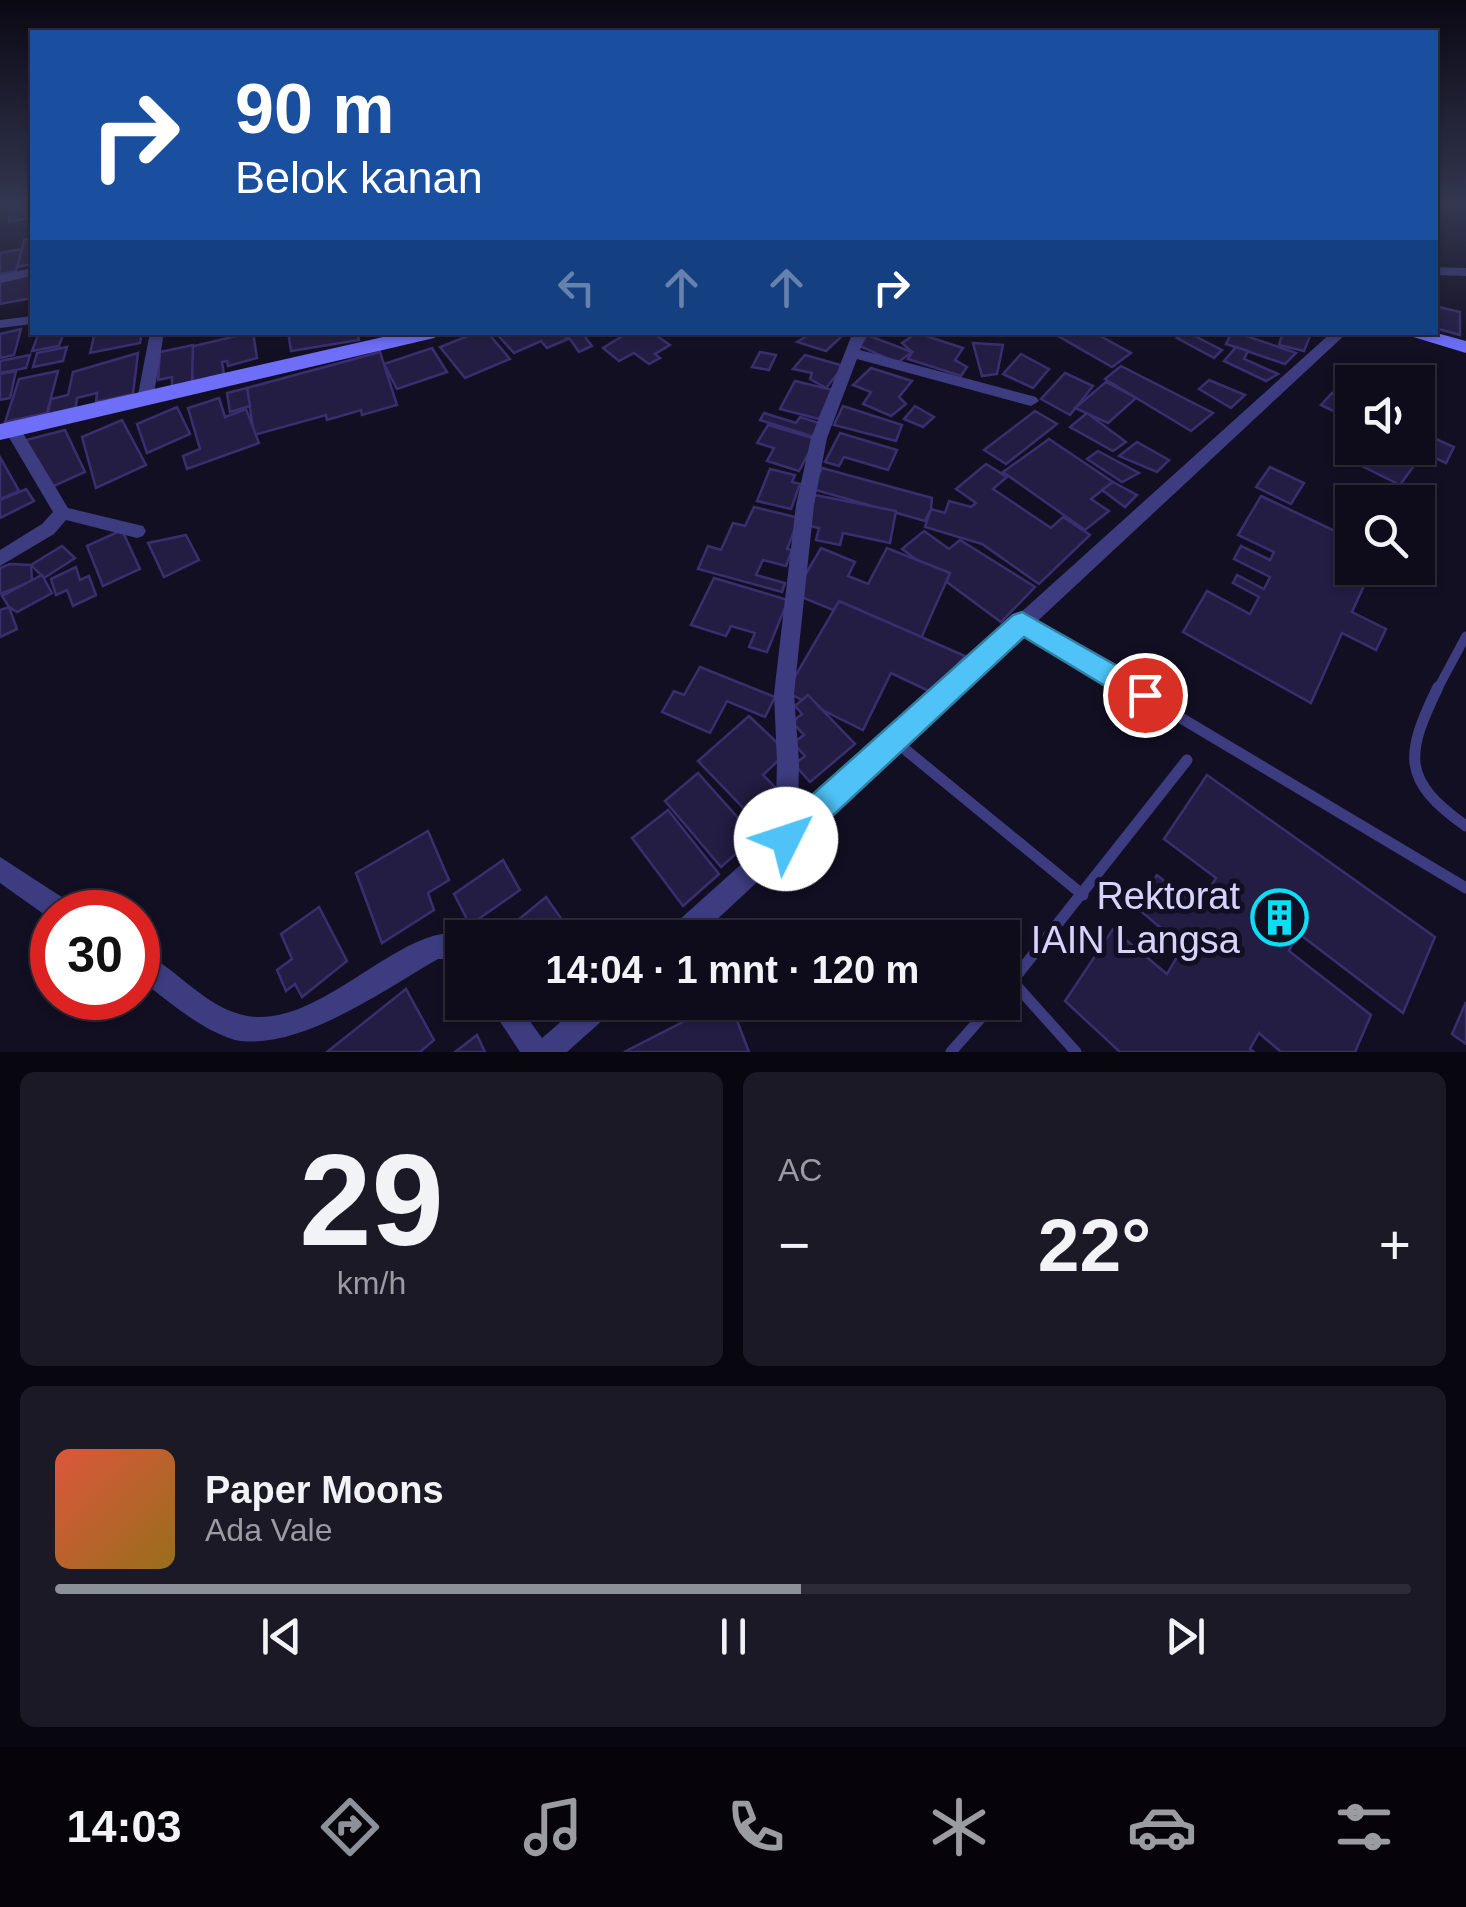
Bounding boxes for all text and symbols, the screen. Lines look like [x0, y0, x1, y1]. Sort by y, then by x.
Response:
icon: right [70, 70, 200, 200]
text: 90 m [235, 70, 395, 148]
text: Belok kanan [235, 152, 483, 203]
icon: left [549, 260, 604, 315]
icon: ahead [654, 260, 709, 315]
icon: ahead [759, 260, 814, 315]
icon: right [864, 260, 919, 315]
map controls [1335, 365, 1435, 585]
button: sound [1335, 365, 1435, 465]
button: search [1335, 485, 1435, 585]
pin [1103, 653, 1188, 738]
icon: arrive [1118, 668, 1173, 723]
position arrow [734, 787, 838, 891]
place label: Rektorat IAIN Langsa [1031, 875, 1241, 961]
building icon: Rektorat IAIN Langsa [1249, 888, 1309, 948]
speed limit sign: 30 [30, 890, 160, 1020]
text: 14:04 · 1 mnt · 120 m [546, 949, 919, 991]
text: 29 [299, 1127, 444, 1273]
text: AC [778, 1152, 822, 1188]
text: 22° [1038, 1203, 1151, 1287]
text: − [778, 1214, 810, 1276]
text: + [1379, 1214, 1411, 1276]
text: km/h [337, 1265, 406, 1301]
text: Paper Moons [205, 1469, 444, 1511]
text: Ada Vale [205, 1512, 333, 1548]
icon: previous [254, 1609, 309, 1664]
icon: pause [706, 1609, 761, 1664]
icon: next [1158, 1609, 1213, 1664]
icon: directions [315, 1792, 385, 1862]
icon: music [518, 1792, 588, 1862]
icon: phone [721, 1792, 791, 1862]
icon: climate [924, 1792, 994, 1862]
icon: car [1127, 1792, 1197, 1862]
icon: filters [1329, 1792, 1399, 1862]
text: 14:03 [66, 1801, 182, 1852]

